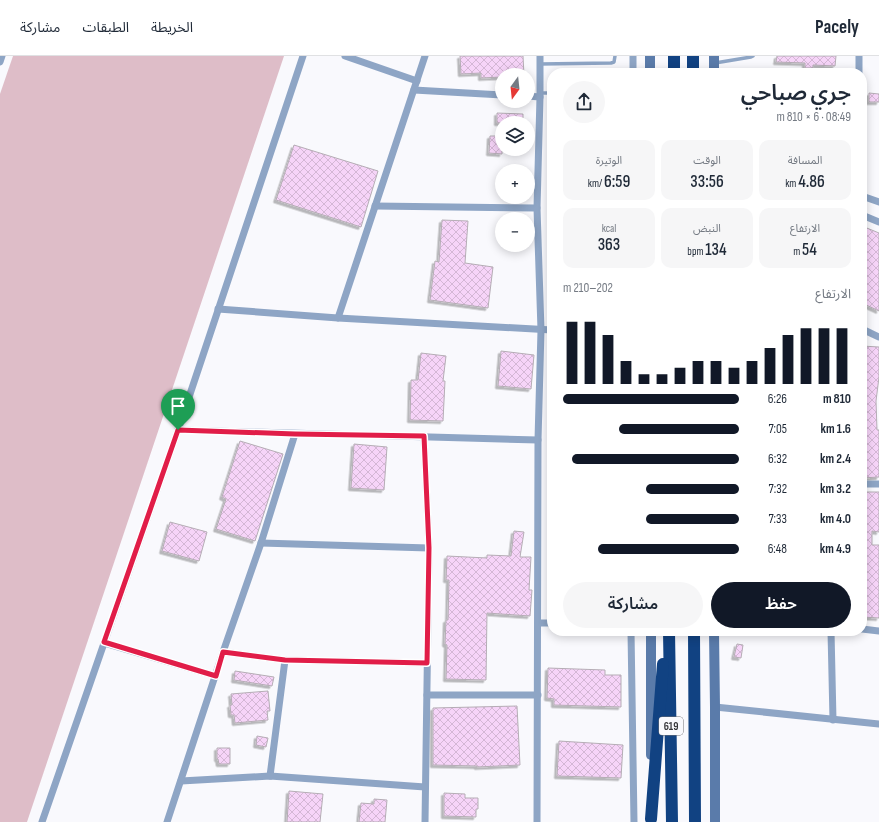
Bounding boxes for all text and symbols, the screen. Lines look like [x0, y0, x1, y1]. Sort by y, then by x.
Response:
text: Pacely [815, 16, 859, 39]
text: مشاركة [20, 19, 60, 36]
text: الطبقات [82, 19, 129, 36]
text: الخريطة [151, 19, 193, 36]
north arrow [495, 68, 535, 108]
map controls [495, 68, 535, 252]
text: جري صباحي [741, 80, 851, 107]
button: share [563, 81, 605, 123]
text: 08:49 · 6 × 810 m [776, 109, 851, 125]
button: layers [495, 116, 535, 156]
text: الوتيرة [596, 154, 622, 167]
text: الوقت [693, 154, 721, 167]
text: المسافة [788, 154, 822, 167]
button: + [495, 164, 535, 204]
text: 6:59 [604, 172, 630, 192]
text: 33:56 [690, 172, 724, 192]
text: 4.86 [798, 172, 825, 192]
text: /km [588, 177, 604, 190]
text: km [785, 177, 798, 190]
button: − [495, 212, 535, 252]
text: kcal [602, 222, 616, 235]
text: النبض [693, 222, 721, 235]
text: الارتفاع [790, 222, 820, 235]
text: 363 [598, 235, 620, 255]
text: 134 [705, 240, 727, 260]
text: 54 [802, 240, 817, 260]
text: bpm [687, 245, 705, 258]
text: m [793, 245, 802, 258]
text: 202–210 m [563, 280, 613, 296]
text: الارتفاع [815, 286, 851, 302]
pin [161, 389, 195, 430]
text: 6:26 [768, 391, 787, 407]
text: 810 m [823, 391, 851, 407]
icon: arrive [167, 395, 189, 417]
text: 7:05 [768, 421, 787, 437]
text: 1.6 km [821, 421, 851, 437]
text: 6:32 [768, 451, 787, 467]
text: 2.4 km [820, 451, 851, 467]
text: 7:32 [769, 481, 787, 497]
text: 3.2 km [820, 481, 851, 497]
text: 7:33 [769, 511, 787, 527]
text: 4.0 km [820, 511, 851, 527]
text: 6:48 [768, 541, 787, 557]
text: 4.9 km [820, 541, 851, 557]
button: مشاركة [563, 582, 703, 628]
button: حفظ [711, 582, 851, 628]
road number: 619 [659, 717, 683, 735]

